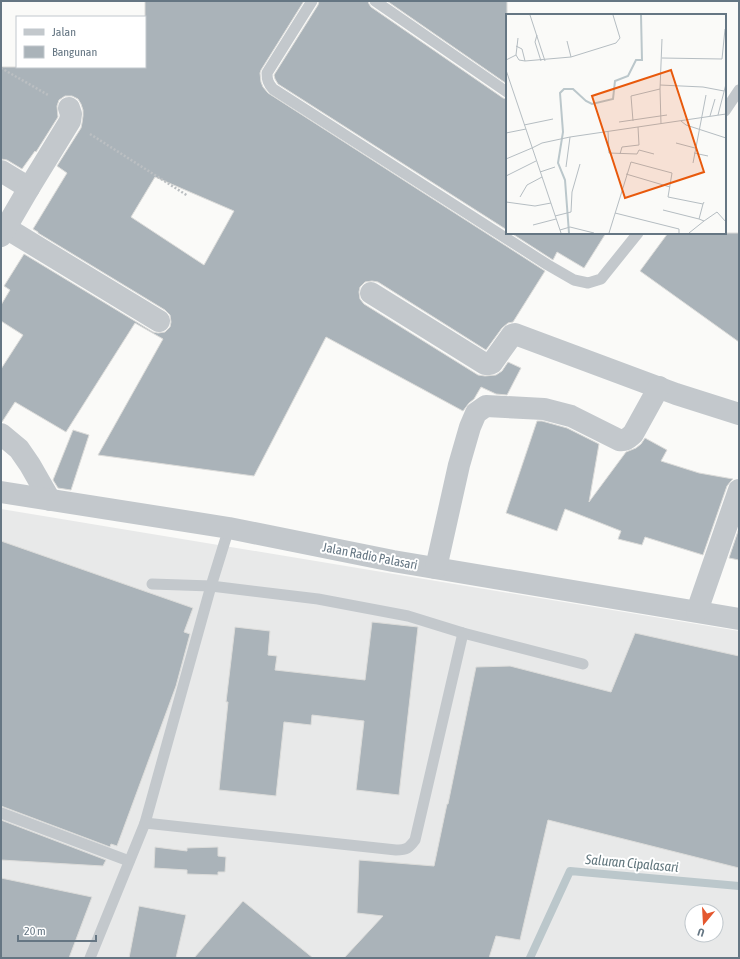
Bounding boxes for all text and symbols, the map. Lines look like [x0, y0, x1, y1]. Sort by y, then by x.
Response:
inset map [506, 14, 726, 234]
legend [16, 16, 146, 68]
text: Jalan [52, 25, 76, 39]
text: Bangunan [52, 45, 97, 59]
street label: Jalan Radio Palasari [321, 539, 419, 573]
water label: Saluran Cipalasari [584, 851, 679, 875]
north arrow [684, 903, 724, 943]
scale bar [18, 917, 96, 943]
text: 20 m [24, 924, 46, 938]
text: U [696, 926, 706, 939]

